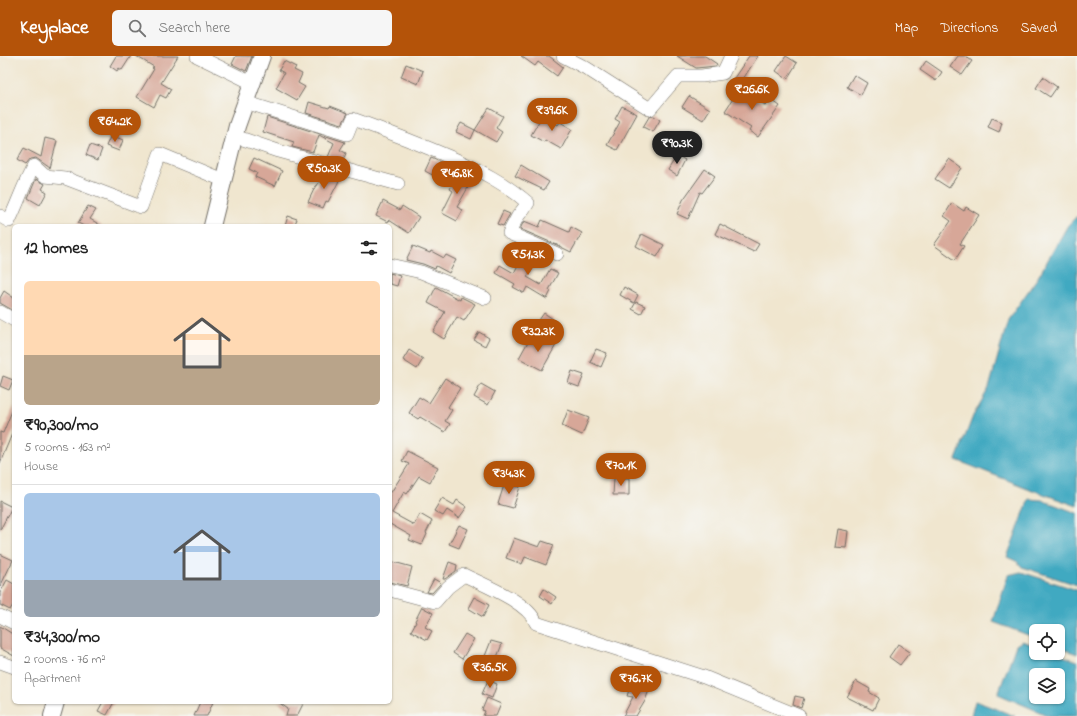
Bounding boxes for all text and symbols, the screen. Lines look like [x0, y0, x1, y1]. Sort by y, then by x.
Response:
search box [112, 10, 392, 46]
text: Keyplace [20, 15, 88, 42]
icon: search [126, 17, 148, 39]
text: Search here [158, 17, 230, 39]
text: Map [895, 18, 918, 39]
text: Directions [940, 18, 998, 39]
text: Saved [1020, 18, 1057, 39]
pin: ₹26.6K [719, 77, 785, 111]
text: ₹26.6K [735, 80, 769, 99]
pin: ₹39.6K [519, 98, 585, 132]
text: ₹39.6K [536, 101, 568, 120]
pin: ₹64.2K [82, 109, 148, 143]
text: ₹64.2K [98, 112, 132, 131]
pin: ₹90.3K [644, 131, 710, 165]
text: ₹90.3K [661, 134, 693, 153]
pin: ₹50.3K [291, 156, 357, 190]
text: ₹50.3K [306, 159, 342, 178]
pin: ₹46.8K [424, 161, 490, 195]
text: ₹46.8K [441, 164, 473, 183]
text: 12 homes [24, 236, 88, 261]
icon: filters [358, 237, 380, 259]
pin: ₹51.3K [495, 242, 561, 276]
text: ₹51.3K [511, 245, 545, 264]
icon: home [166, 307, 238, 379]
pin: ₹32.3K [505, 319, 571, 353]
text: ₹32.3K [521, 322, 555, 341]
text: ₹90,300/mo [24, 413, 99, 438]
text: 5 rooms · 163 m² [24, 438, 111, 457]
pin: ₹70.1K [588, 453, 654, 487]
text: ₹70.1K [605, 456, 637, 475]
text: House [24, 457, 58, 476]
pin: ₹34.3K [476, 461, 542, 495]
text: ₹34.3K [493, 464, 525, 483]
icon: home [166, 519, 238, 591]
map controls [1029, 624, 1065, 704]
button: locate [1029, 624, 1065, 660]
text: ₹34,300/mo [24, 625, 100, 650]
text: 2 rooms · 76 m² [24, 650, 106, 669]
pin: ₹36.5K [457, 655, 523, 689]
text: ₹36.5K [472, 658, 508, 677]
pin: ₹76.7K [603, 666, 669, 700]
button: layers [1029, 668, 1065, 704]
text: Apartment [24, 669, 81, 688]
text: ₹76.7K [619, 669, 653, 688]

